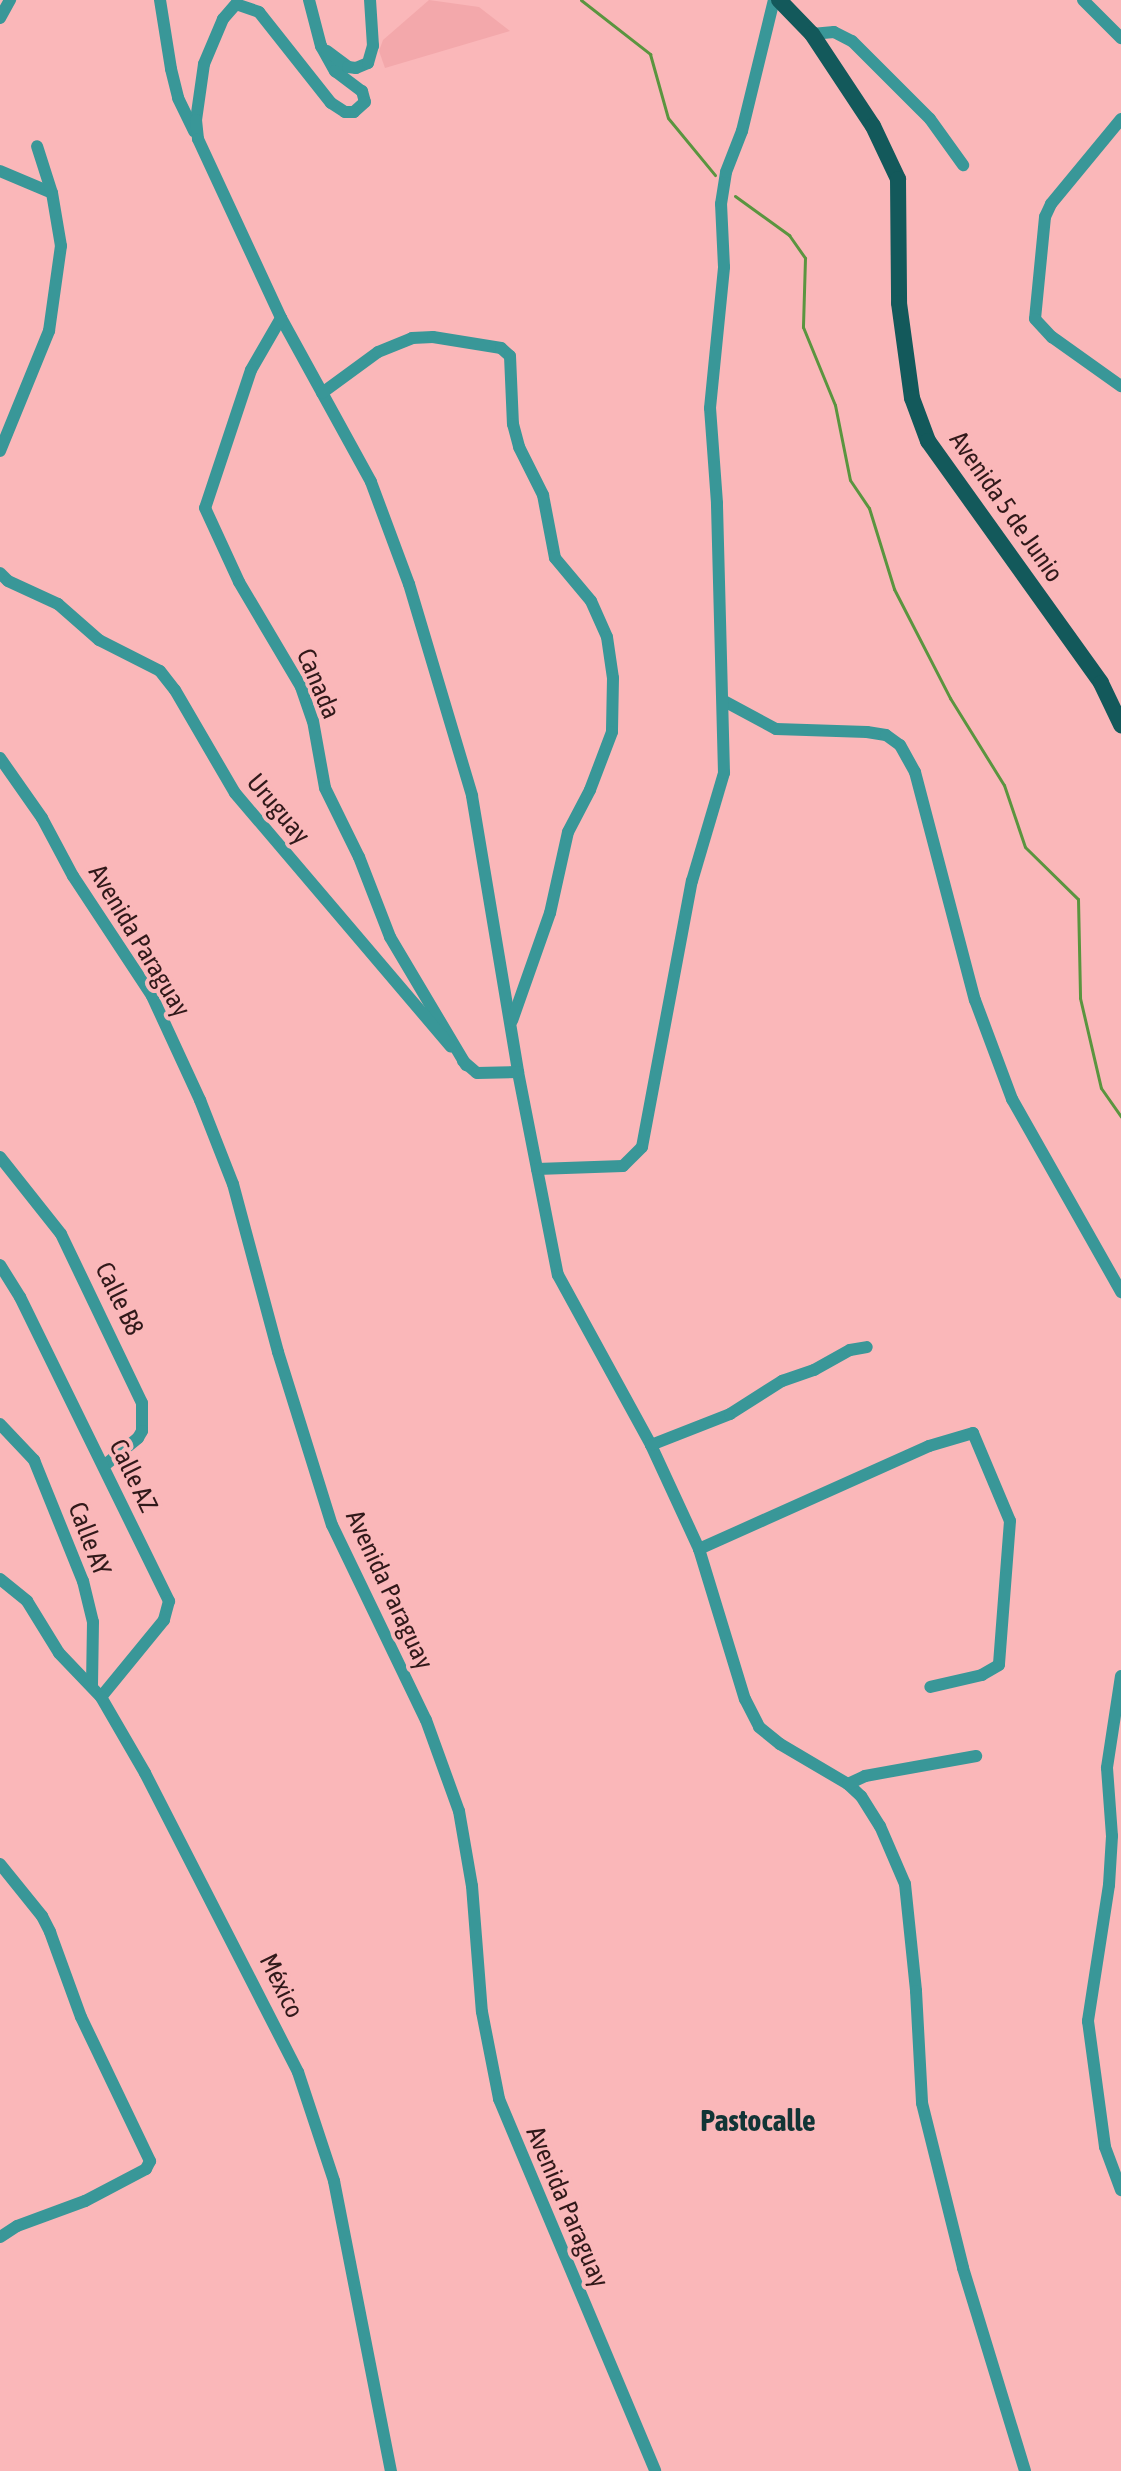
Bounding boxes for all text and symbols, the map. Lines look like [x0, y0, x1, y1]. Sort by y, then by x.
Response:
street label: Avenida 5 de Junio [943, 426, 1069, 588]
street label: Canada [289, 644, 347, 724]
street label: Uruguay [240, 768, 316, 850]
street label: Avenida Paraguay [81, 859, 197, 1023]
street label: Calle B8 [88, 1257, 150, 1341]
street label: Calle AZ [102, 1435, 164, 1517]
street label: Calle AY [61, 1498, 117, 1580]
street label: Avenida Paraguay [339, 1506, 439, 1674]
street label: México [252, 1949, 310, 2023]
district label: Pastocalle [700, 2102, 816, 2138]
street label: Avenida Paraguay [519, 2122, 615, 2292]

